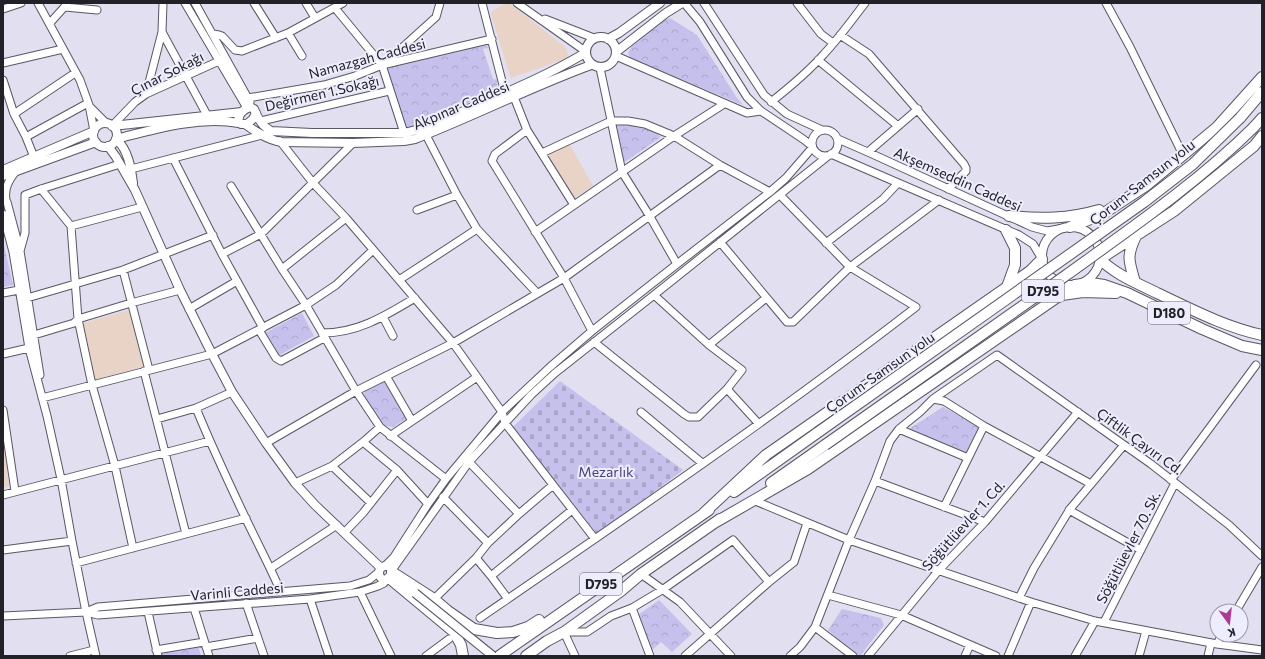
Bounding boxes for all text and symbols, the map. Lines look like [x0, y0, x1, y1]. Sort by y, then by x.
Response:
street label: Namazgah Caddesi [307, 34, 427, 82]
street label: Çınar Sokağı [128, 47, 206, 99]
street label: Değirmen 1.Sokağı [263, 72, 381, 114]
street label: Akpınar Caddesi [410, 77, 512, 133]
street label: Çorum-Samsun yolu [1086, 136, 1198, 228]
street label: Akşemseddin Caddesi [892, 143, 1024, 215]
road number: D795 [1022, 280, 1064, 302]
road number: D180 [1148, 302, 1190, 324]
street label: Çorum-Samsun yolu [822, 328, 938, 416]
street label: Çiftlik Çayırı Cd. [1094, 404, 1186, 478]
park label: Mezarlık [578, 463, 634, 480]
street label: Söğütlüevler 1. Cd. [918, 476, 1008, 574]
street label: Söğütlüevler 70. Sk. [1092, 488, 1164, 606]
road number: D795 [580, 573, 622, 595]
street label: Varinli Caddesi [190, 578, 284, 604]
north arrow [1209, 603, 1249, 643]
text: K [1226, 626, 1237, 640]

